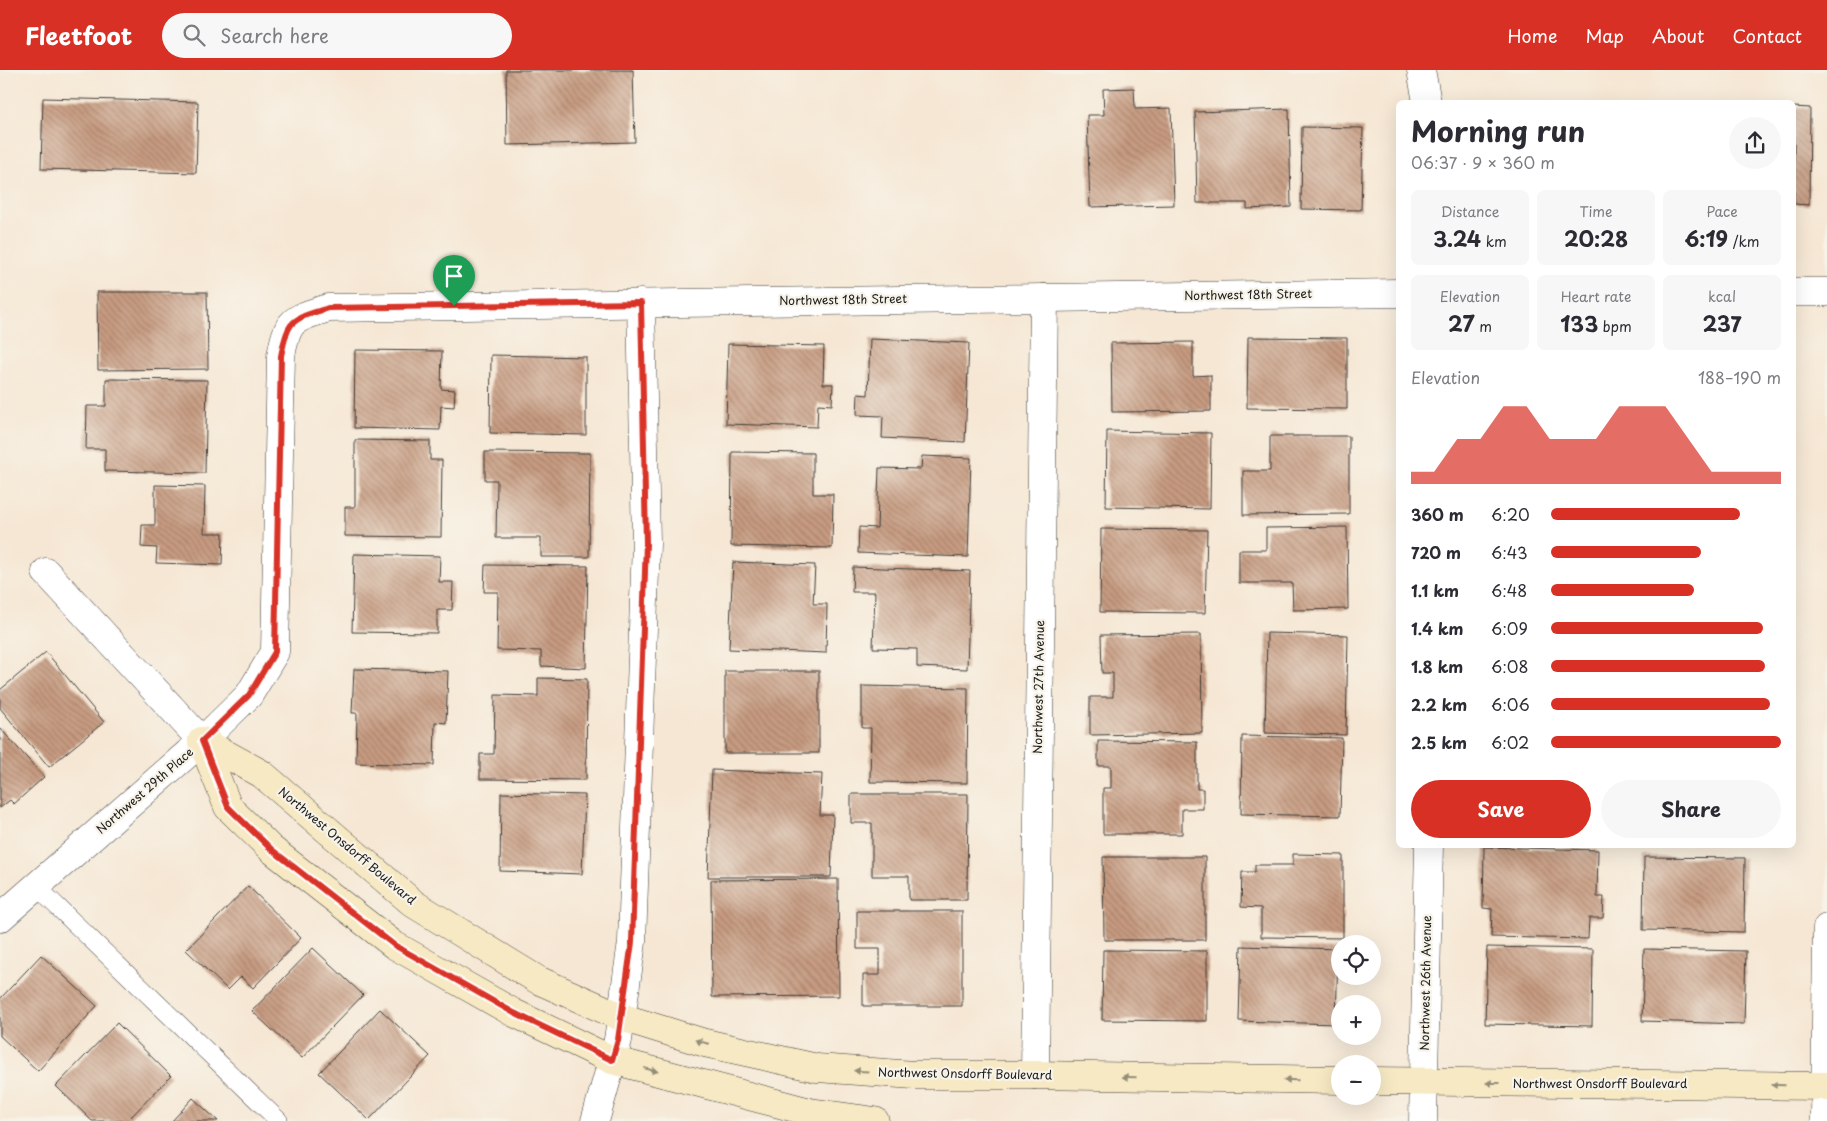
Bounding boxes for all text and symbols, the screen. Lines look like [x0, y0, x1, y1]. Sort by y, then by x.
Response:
search box [162, 13, 512, 58]
text: Fleetfoot [25, 17, 132, 53]
icon: search [180, 21, 208, 49]
text: Search here [220, 21, 329, 49]
text: Home [1507, 22, 1557, 49]
text: Map [1585, 22, 1624, 49]
text: About [1652, 22, 1704, 49]
text: Contact [1732, 22, 1802, 49]
text: Morning run [1411, 109, 1585, 152]
button: share [1729, 117, 1781, 169]
text: 06:37 · 9 × 360 m [1411, 150, 1555, 174]
text: Distance [1441, 201, 1499, 222]
text: Time [1579, 201, 1613, 222]
text: Pace [1706, 201, 1738, 222]
text: 3.24 [1433, 222, 1481, 254]
text: 20:28 [1564, 222, 1628, 254]
text: 6:19 [1685, 222, 1728, 254]
text: km [1481, 231, 1507, 252]
text: /km [1728, 231, 1759, 252]
pin [433, 255, 475, 306]
icon: arrive [440, 262, 468, 290]
street label: Northwest 18th Street [1184, 284, 1312, 304]
text: Elevation [1440, 286, 1500, 307]
text: Heart rate [1561, 286, 1631, 307]
text: kcal [1708, 286, 1736, 307]
street label: Northwest 18th Street [779, 289, 907, 309]
text: 27 [1448, 307, 1475, 339]
text: 133 [1560, 307, 1598, 339]
text: 237 [1702, 307, 1742, 339]
text: m [1475, 316, 1492, 337]
text: bpm [1598, 316, 1632, 337]
text: Elevation [1411, 365, 1480, 389]
text: 188–190 m [1698, 365, 1781, 389]
text: 360 m [1411, 502, 1464, 526]
text: 6:20 [1491, 502, 1530, 526]
text: 720 m [1411, 540, 1461, 564]
text: 6:43 [1491, 540, 1528, 564]
text: 1.1 km [1411, 578, 1459, 602]
text: 6:48 [1491, 578, 1527, 602]
text: 1.4 km [1411, 616, 1463, 640]
text: 6:09 [1491, 616, 1528, 640]
street label: Northwest 27th Avenue [1028, 619, 1048, 754]
text: 1.8 km [1411, 654, 1463, 678]
text: 6:08 [1491, 654, 1528, 678]
text: 2.2 km [1411, 692, 1467, 716]
text: 6:06 [1491, 692, 1530, 716]
text: 2.5 km [1411, 730, 1467, 754]
text: 6:02 [1491, 730, 1529, 754]
street label: Northwest 29th Place [92, 743, 197, 838]
button: Save [1411, 780, 1591, 838]
button: Share [1601, 780, 1781, 838]
street label: Northwest Onsdorff Boulevard [275, 782, 421, 909]
street label: Northwest 26th Avenue [1415, 915, 1435, 1051]
map controls [1331, 935, 1381, 1105]
button: locate [1331, 935, 1381, 985]
button: + [1331, 995, 1381, 1045]
one-way arrow [694, 1037, 709, 1045]
button: − [1331, 1055, 1381, 1105]
street label: Northwest Onsdorff Boulevard [878, 1062, 1053, 1084]
one-way arrow [643, 1067, 658, 1075]
one-way arrow [853, 1067, 869, 1075]
one-way arrow [1121, 1073, 1137, 1081]
street label: Northwest Onsdorff Boulevard [1513, 1074, 1688, 1092]
one-way arrow [1283, 1075, 1299, 1083]
one-way arrow [1485, 1079, 1501, 1087]
one-way arrow [1770, 1081, 1786, 1089]

